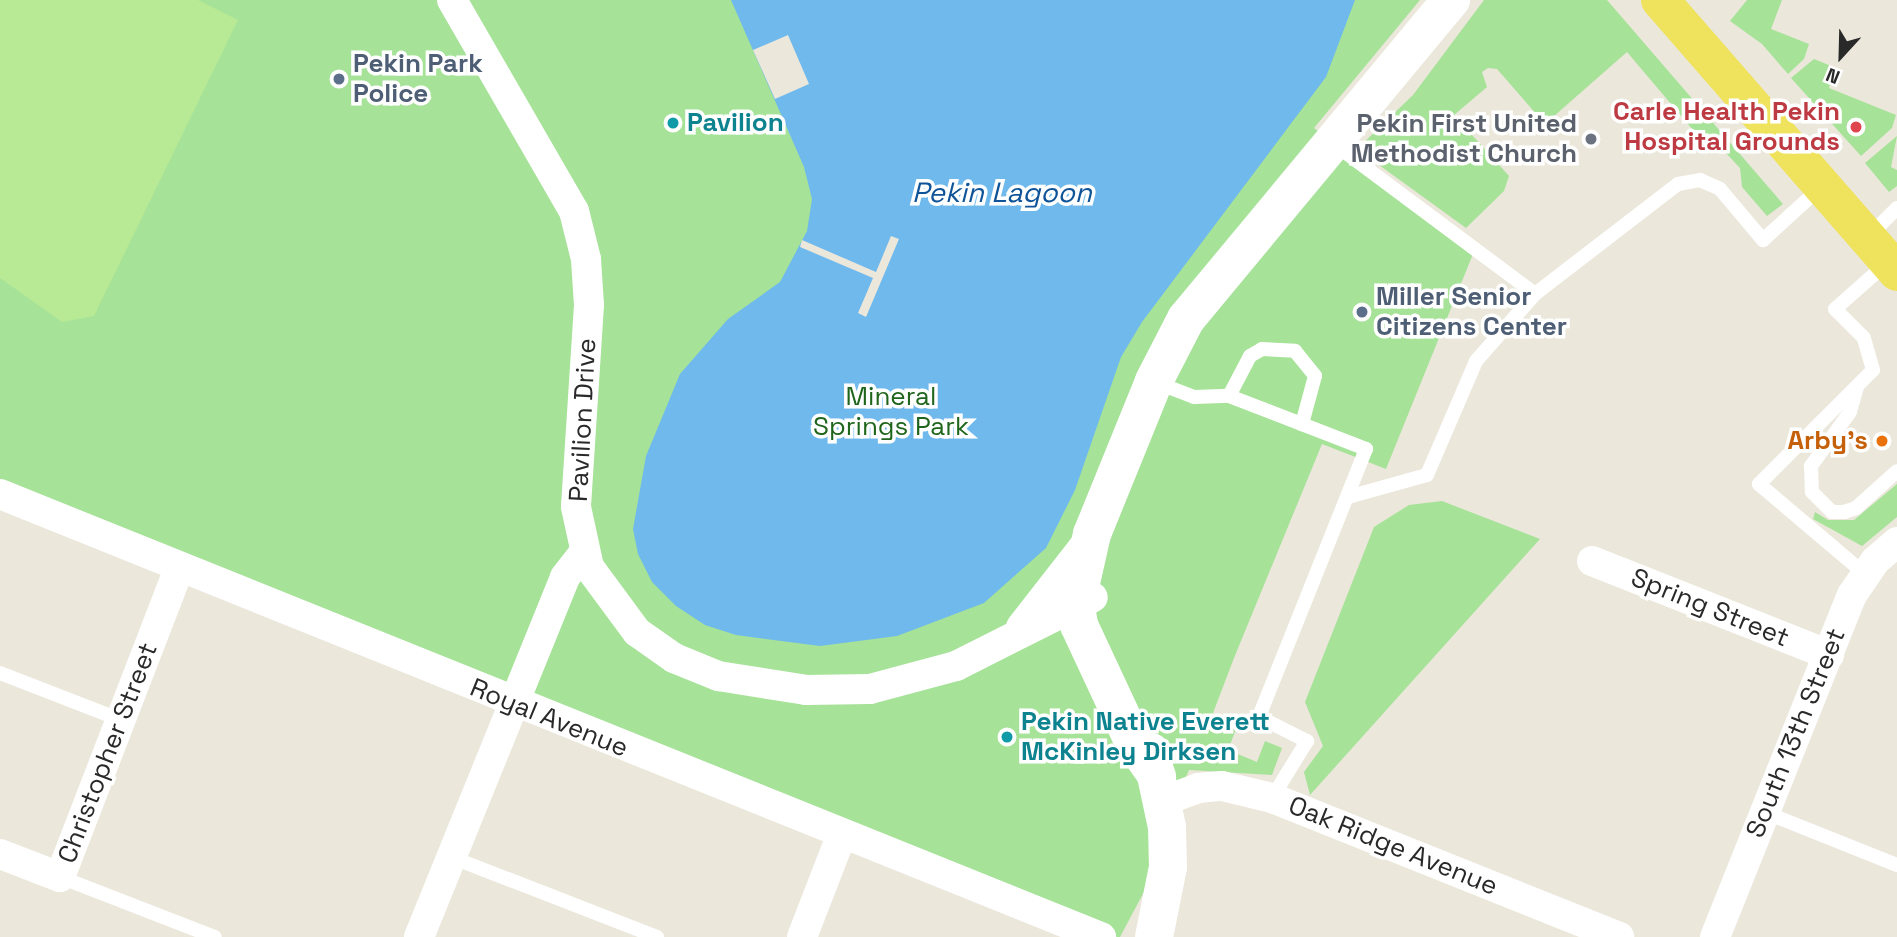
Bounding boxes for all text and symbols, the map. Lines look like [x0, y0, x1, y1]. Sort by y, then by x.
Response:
north arrow [1806, 21, 1876, 91]
place label: Pekin Park Police [353, 48, 483, 110]
text: N [1822, 62, 1844, 90]
marker: Pekin Park Police [331, 71, 347, 87]
place label: Carle Health Pekin Hospital Grounds [1613, 96, 1840, 158]
place label: Pavilion [687, 107, 784, 139]
place label: Pekin First United Methodist Church [1351, 108, 1577, 170]
marker: Pavilion [665, 115, 681, 131]
marker: Carle Health Pekin Hospital Grounds [1846, 117, 1866, 137]
marker: Pekin First United Methodist Church [1583, 131, 1599, 147]
water label: Pekin Lagoon [912, 175, 1092, 209]
place label: Miller Senior Citizens Center [1376, 281, 1567, 342]
marker: Miller Senior Citizens Center [1354, 304, 1370, 320]
street label: Pavilion Drive [563, 337, 603, 503]
park label: Mineral Springs Park [813, 381, 969, 442]
place label: Arby's [1788, 425, 1868, 457]
marker: Arby's [1874, 433, 1890, 449]
street label: Spring Street [1626, 562, 1794, 654]
street label: South 13th Street [1740, 624, 1852, 842]
street label: Christopher Street [52, 638, 164, 868]
street label: Royal Avenue [465, 672, 633, 764]
place label: Pekin Native Everett McKinley Dirksen [1021, 706, 1270, 768]
marker: Pekin Native Everett McKinley Dirksen [999, 729, 1015, 745]
street label: Oak Ridge Avenue [1284, 790, 1502, 902]

